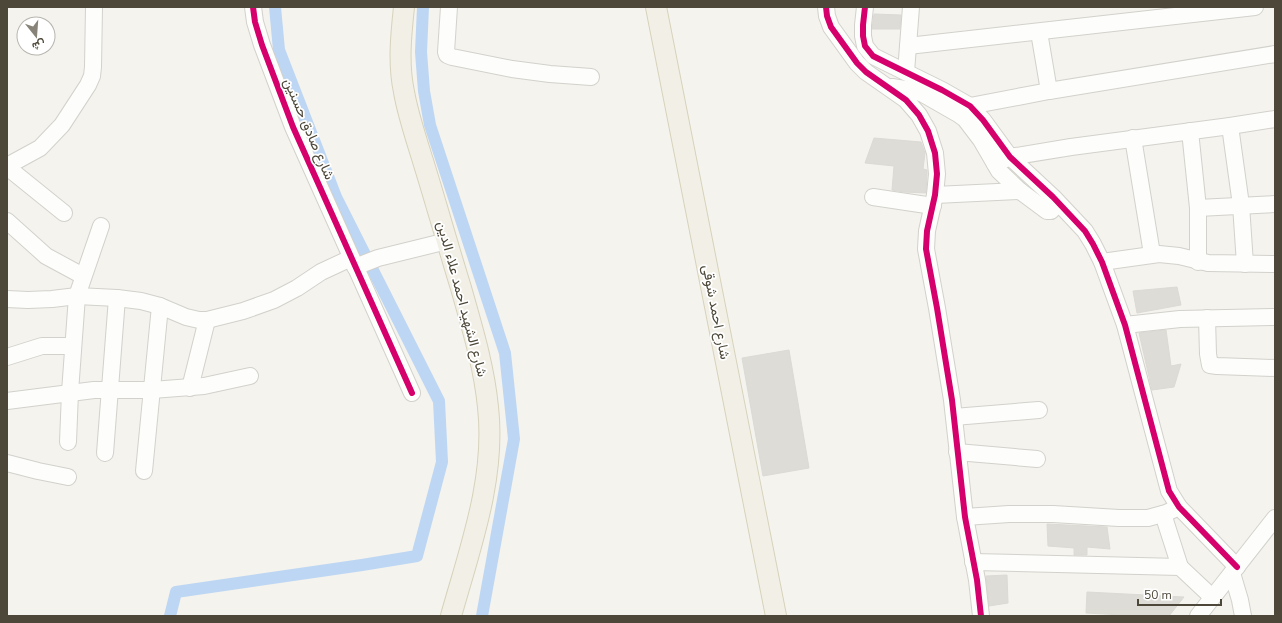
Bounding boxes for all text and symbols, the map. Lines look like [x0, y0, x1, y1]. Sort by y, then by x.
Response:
north arrow [16, 16, 56, 56]
text: ش [30, 36, 47, 54]
street label: شارع صادق حسنين [278, 75, 339, 183]
street label: شارع الشهيد احمد علاء الدين [431, 219, 492, 379]
street label: شارع احمد شوقى [697, 263, 735, 361]
scale bar [1138, 581, 1221, 607]
text: 50 m [1144, 587, 1172, 603]

